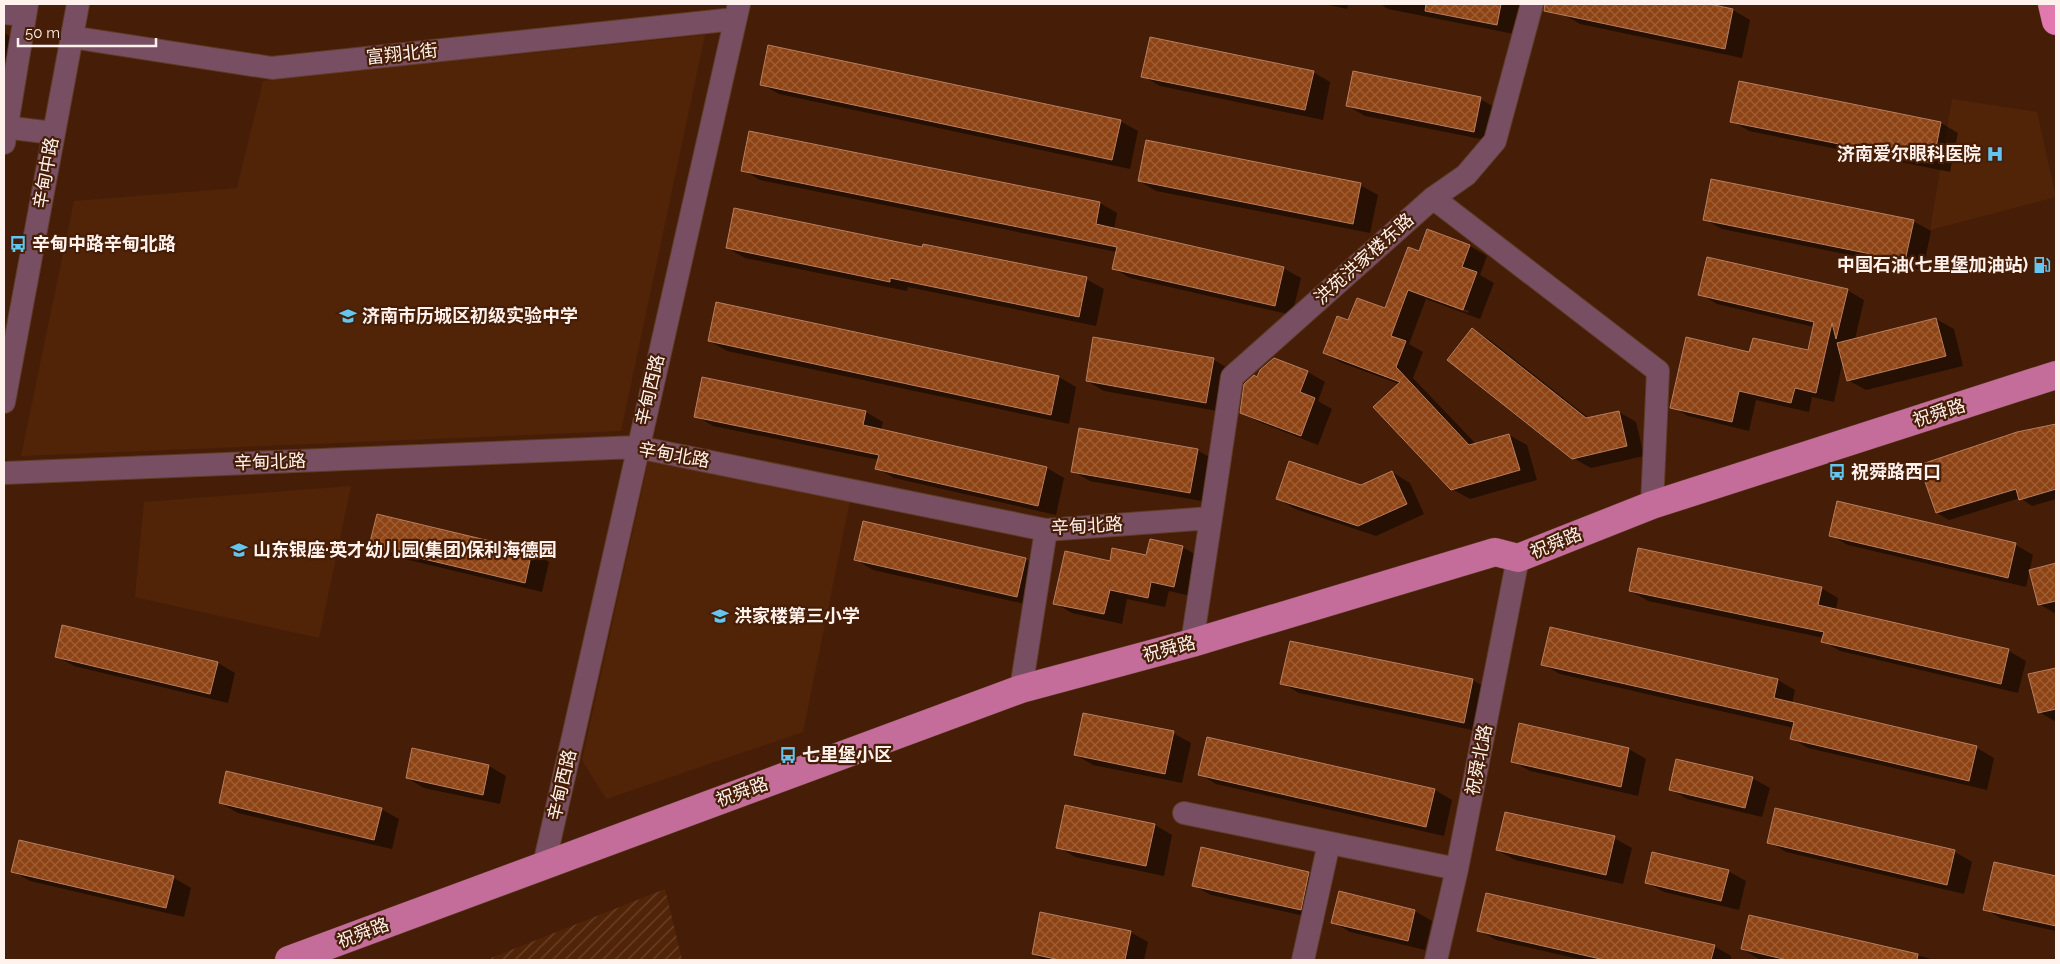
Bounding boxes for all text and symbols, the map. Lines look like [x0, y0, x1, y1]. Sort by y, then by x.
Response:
scale bar [18, 15, 155, 47]
text: 50 m [25, 24, 60, 42]
street label: 富翔北街 [365, 39, 439, 68]
street label: 辛甸中路 [29, 136, 62, 210]
place label: 济南爱尔眼科医院 [1837, 143, 1981, 164]
hospital icon: 济南爱尔眼科医院 [1985, 144, 2005, 164]
street label: 洪苑洪家楼东路 [1310, 209, 1418, 309]
place label: 辛甸中路辛甸北路 [32, 233, 176, 254]
bus stop icon: 辛甸中路辛甸北路 [8, 234, 28, 254]
place label: 中国石油(七里堡加油站) [1837, 254, 2028, 275]
fuel station icon: 中国石油(七里堡加油站) [2032, 255, 2052, 275]
place label: 济南市历城区初级实验中学 [362, 305, 578, 326]
school or university icon: 济南市历城区初级实验中学 [338, 306, 358, 326]
street label: 辛甸西路 [631, 352, 668, 427]
street label: 祝舜路 [1910, 394, 1968, 431]
street label: 辛甸北路 [637, 438, 711, 471]
street label: 辛甸北路 [234, 450, 306, 473]
place label: 祝舜路西口 [1851, 461, 1941, 482]
bus stop icon: 祝舜路西口 [1827, 462, 1847, 482]
street label: 辛甸北路 [1050, 513, 1123, 538]
street label: 祝舜路 [1527, 523, 1585, 562]
place label: 山东银座·英才幼儿园(集团)保利海德园 [253, 539, 556, 560]
school or university icon: 山东银座·英才幼儿园(集团)保利海德园 [229, 540, 249, 560]
place label: 洪家楼第三小学 [734, 605, 860, 626]
school or university icon: 洪家楼第三小学 [710, 606, 730, 626]
street label: 祝舜路 [1140, 631, 1198, 666]
street label: 祝舜北路 [1461, 723, 1496, 797]
place label: 七里堡小区 [802, 744, 892, 765]
bus stop icon: 七里堡小区 [778, 745, 798, 765]
street label: 辛甸西路 [543, 747, 580, 822]
street label: 祝舜路 [713, 772, 771, 811]
street label: 祝舜路 [334, 913, 392, 952]

